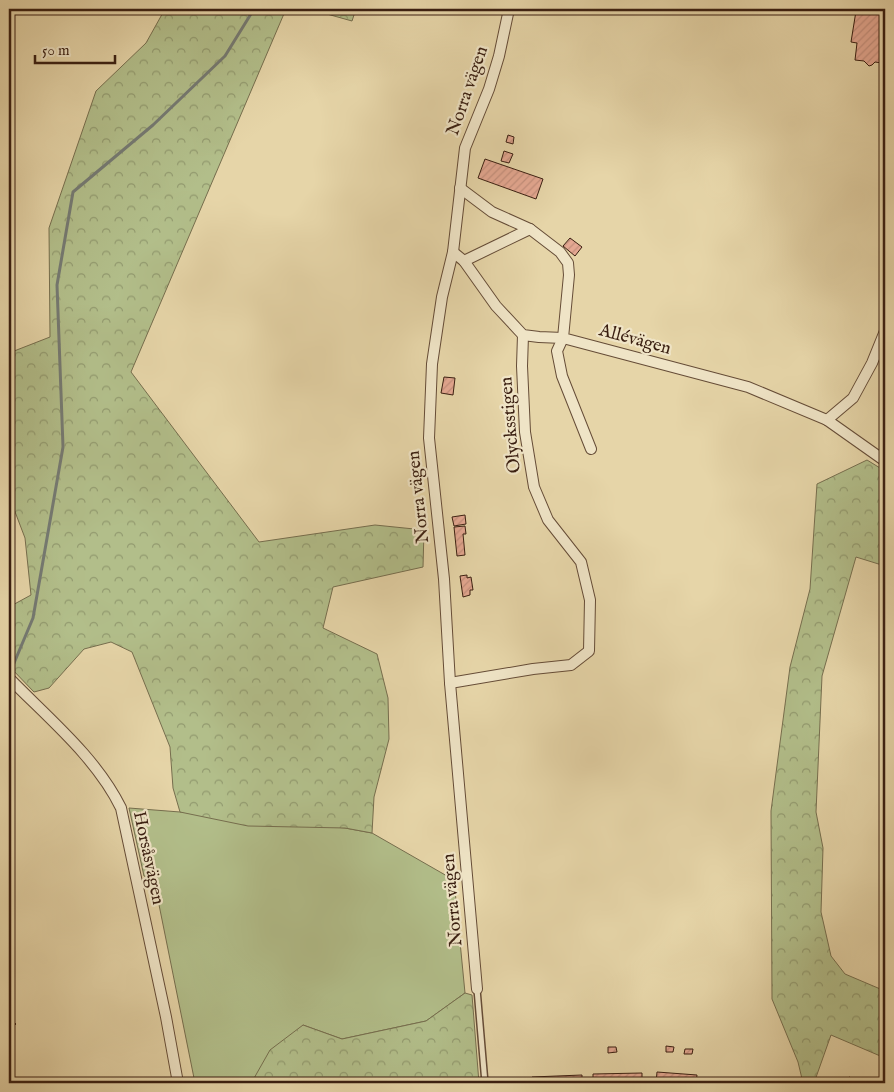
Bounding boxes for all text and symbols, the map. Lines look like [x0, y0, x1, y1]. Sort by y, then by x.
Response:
scale bar [35, 32, 115, 64]
text: 50 m [42, 41, 70, 60]
street label: Norra vägen [442, 43, 494, 139]
street label: Allévägen [596, 319, 674, 361]
street label: Olycksstigen [495, 375, 527, 474]
street label: Norra vägen [403, 449, 435, 544]
street label: Horsåsvägen [127, 809, 169, 907]
street label: Norra vägen [437, 852, 469, 947]

